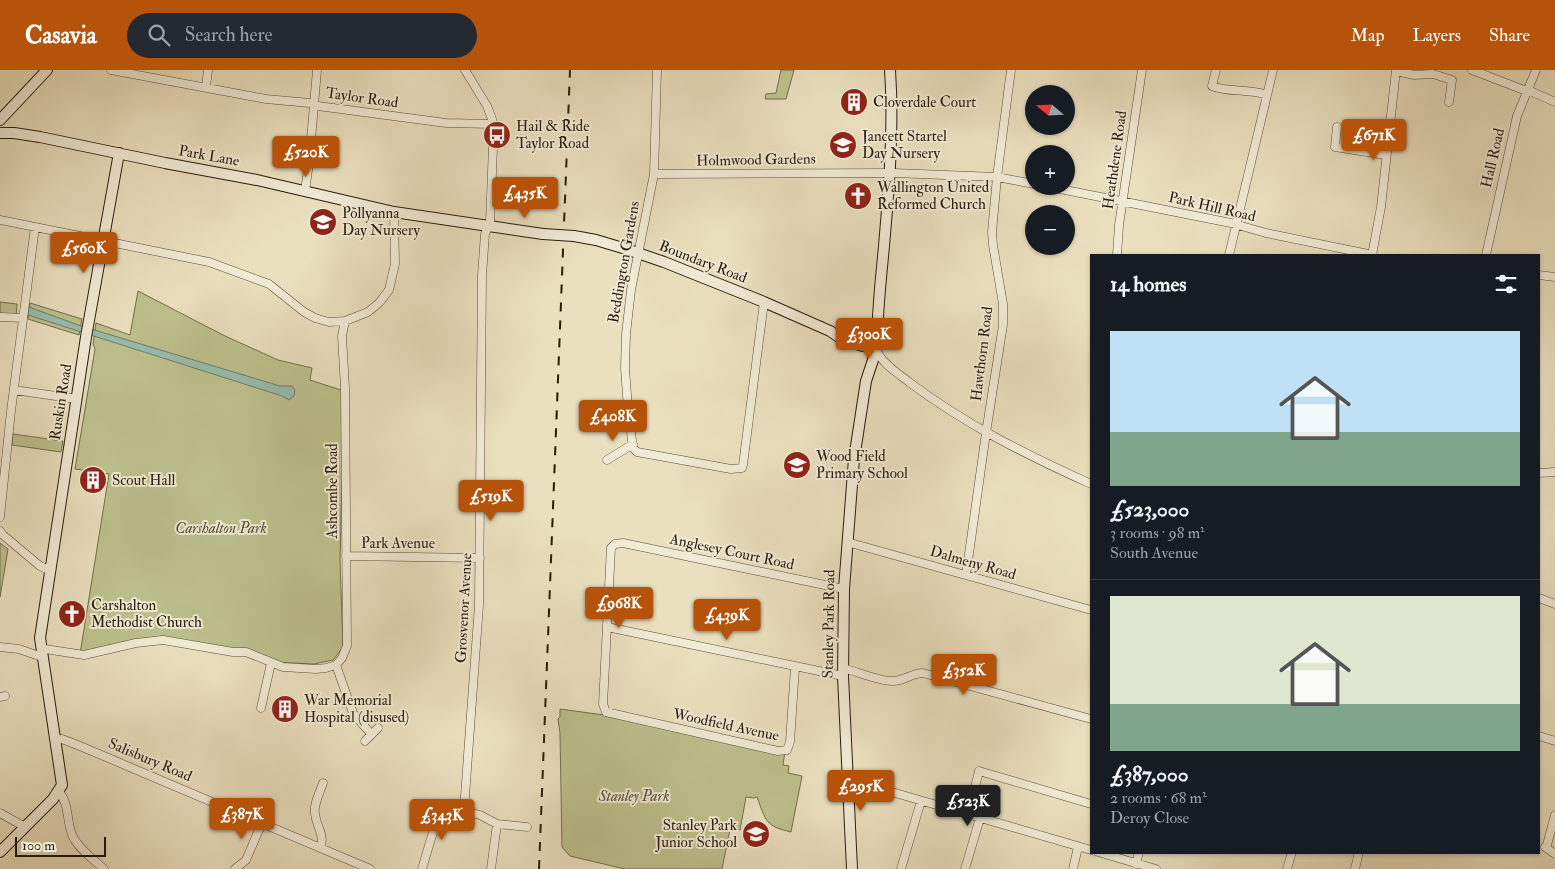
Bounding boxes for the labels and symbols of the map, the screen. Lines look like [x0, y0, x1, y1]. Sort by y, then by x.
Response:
street label: Taylor Road [324, 84, 400, 113]
north arrow [1025, 85, 1075, 135]
building icon: Cloverdale Court [839, 87, 869, 117]
place label: Cloverdale Court [873, 93, 976, 112]
street label: Heathdene Road [1099, 109, 1131, 211]
place label: Hail & Ride Taylor Road [516, 117, 590, 153]
pin: £671K [1339, 118, 1409, 161]
bus stop icon: Hail & Ride Taylor Road [482, 120, 512, 150]
street label: Hall Road [1477, 126, 1509, 190]
place label: Jancett Startel Day Nursery [861, 127, 947, 163]
school or university icon: Jancett Startel Day Nursery [828, 130, 858, 160]
pin: £520K [271, 136, 341, 178]
street label: Park Lane [177, 141, 241, 171]
street label: Holmwood Gardens [696, 149, 816, 171]
pin: £435K [490, 176, 560, 219]
place label: Wallington United Reformed Church [876, 178, 990, 214]
church icon: Wallington United Reformed Church [843, 181, 873, 211]
street label: Park Hill Road [1167, 188, 1258, 226]
street label: Beddington Gardens [604, 199, 644, 325]
place label: Pollyanna Day Nursery [342, 204, 420, 240]
school or university icon: Pollyanna Day Nursery [308, 207, 338, 237]
pin: £560K [49, 232, 119, 274]
street label: Boundary Road [656, 237, 750, 288]
street label: Hawthorn Road [967, 305, 997, 402]
pin: £300K [834, 318, 904, 360]
street label: Ruskin Road [46, 362, 76, 441]
pin: £408K [578, 400, 648, 442]
street label: Ashcombe Road [323, 443, 342, 540]
place label: Wood Field Primary School [815, 447, 908, 483]
school or university icon: Wood Field Primary School [782, 450, 812, 480]
building icon: Scout Hall [78, 465, 108, 495]
place label: Scout Hall [112, 471, 176, 490]
pin: £519K [456, 480, 526, 522]
park label: Carshalton Park [175, 519, 267, 538]
street label: Anglesey Court Road [667, 529, 797, 575]
street label: Park Avenue [361, 534, 435, 553]
street label: Dalmeny Road [928, 542, 1019, 585]
street label: Grosvenor Avenue [452, 552, 476, 664]
street label: Stanley Park Road [819, 569, 839, 679]
pin: £968K [584, 586, 654, 629]
place label: Carshalton Methodist Church [91, 596, 202, 632]
pin: £439K [692, 598, 762, 641]
church icon: Carshalton Methodist Church [57, 599, 87, 629]
pin: £352K [929, 654, 999, 696]
place label: War Memorial Hospital (disused) [303, 691, 409, 728]
building icon: War Memorial Hospital (disused) [270, 694, 300, 724]
street label: Woodfield Avenue [670, 704, 781, 746]
street label: Salisbury Road [105, 734, 195, 786]
pin: £295K [826, 770, 896, 812]
pin: £523K [933, 784, 1003, 827]
park label: Stanley Park [598, 787, 669, 806]
pin: £387K [207, 798, 277, 840]
pin: £343K [407, 798, 477, 841]
place label: Stanley Park Junior School [654, 816, 737, 853]
school or university icon: Stanley Park Junior School [741, 819, 771, 849]
scale bar [15, 834, 106, 857]

